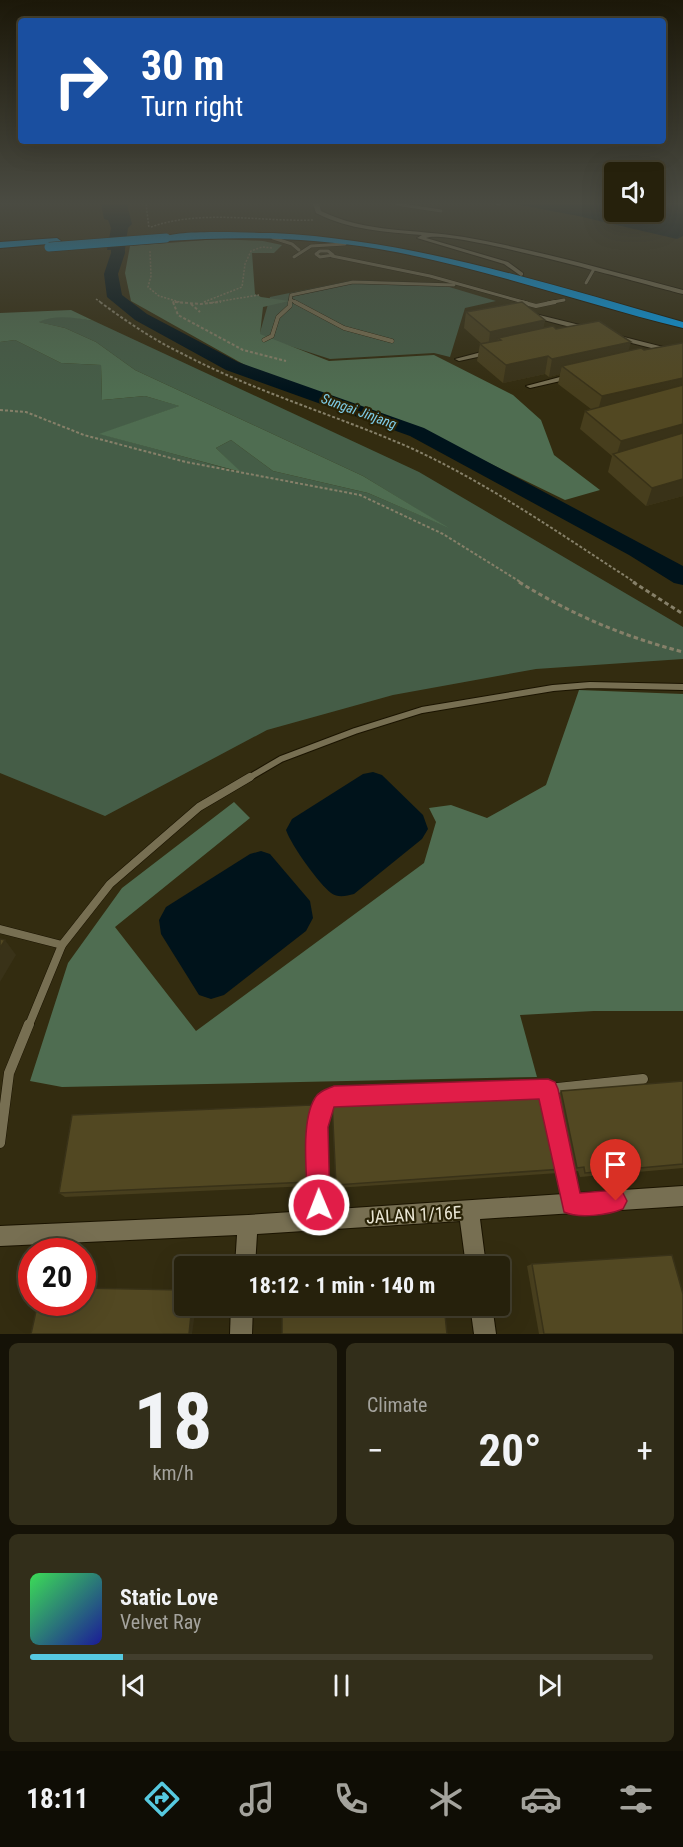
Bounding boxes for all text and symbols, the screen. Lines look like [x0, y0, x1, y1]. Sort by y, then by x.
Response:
text: 30 m [141, 41, 224, 90]
icon: right [42, 42, 120, 120]
text: Turn right [141, 91, 243, 123]
map controls [604, 162, 664, 222]
button: sound [604, 162, 664, 222]
water label: Sungai Jinjang [319, 390, 399, 432]
pin [590, 1139, 641, 1201]
icon: arrive [599, 1148, 632, 1181]
position arrow [287, 1173, 351, 1237]
street label: JALAN 1/16E [366, 1202, 462, 1227]
speed limit sign: 20 [18, 1238, 96, 1316]
text: 18:12 · 1 min · 140 m [249, 1273, 435, 1298]
text: 18 [134, 1376, 212, 1467]
text: Climate [367, 1393, 427, 1417]
text: 20° [479, 1424, 542, 1477]
text: − [367, 1431, 384, 1470]
text: + [637, 1431, 653, 1470]
text: km/h [152, 1461, 194, 1485]
text: Static Love [120, 1585, 218, 1610]
text: Velvet Ray [120, 1610, 201, 1634]
icon: previous [117, 1669, 150, 1702]
icon: pause [325, 1669, 358, 1702]
icon: next [533, 1669, 566, 1702]
icon: directions [141, 1778, 183, 1820]
icon: music [236, 1778, 278, 1820]
icon: phone [330, 1778, 372, 1820]
icon: climate [425, 1778, 467, 1820]
icon: car [520, 1778, 562, 1820]
icon: filters [615, 1778, 657, 1820]
text: 18:11 [26, 1783, 88, 1815]

